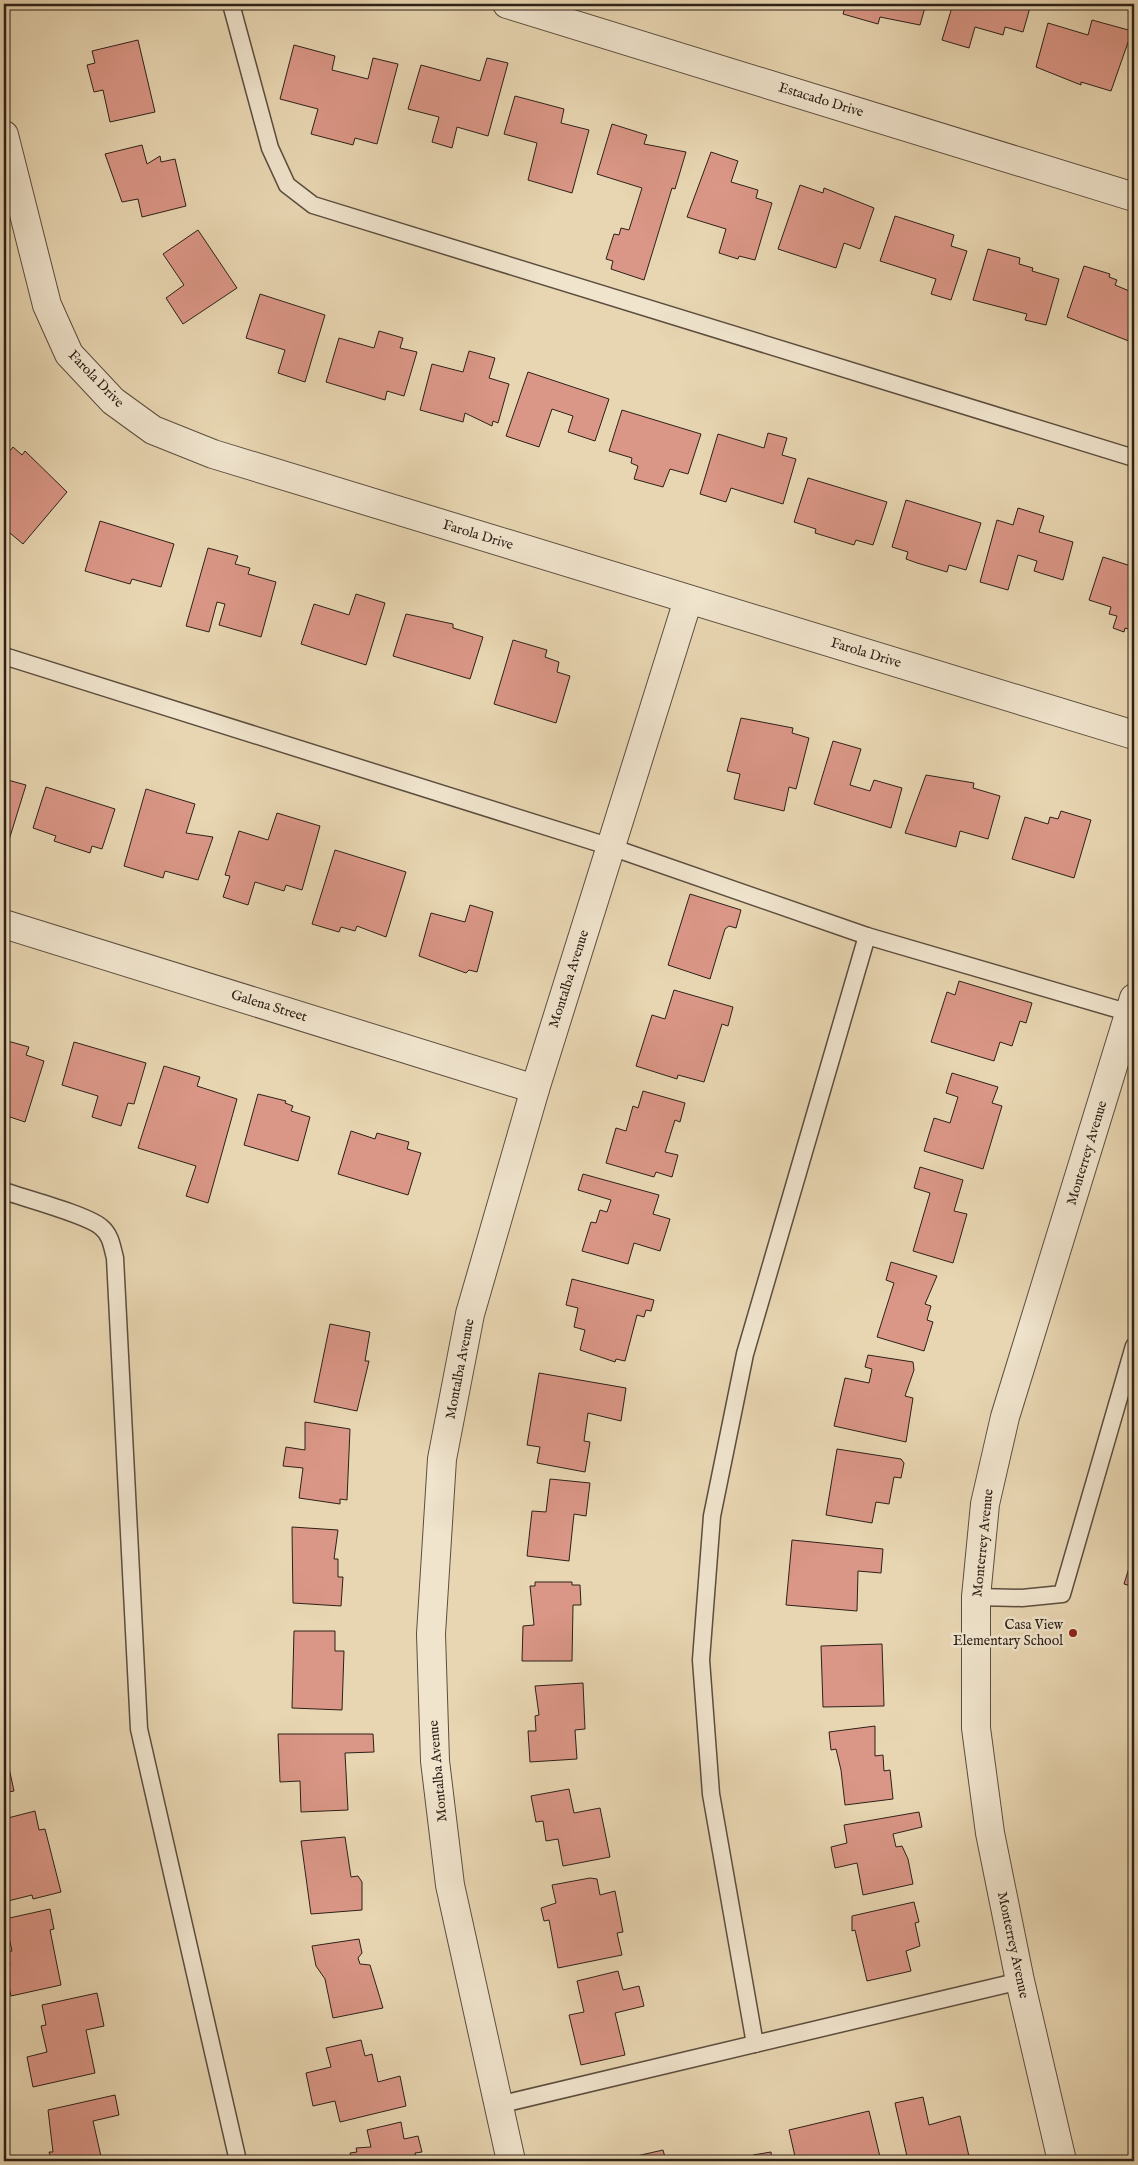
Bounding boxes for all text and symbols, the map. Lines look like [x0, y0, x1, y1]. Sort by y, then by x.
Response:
street label: Estacado Drive [776, 78, 866, 122]
street label: Farola Drive [64, 347, 128, 412]
street label: Farola Drive [441, 516, 516, 554]
street label: Farola Drive [829, 634, 904, 672]
street label: Montalba Avenue [545, 927, 593, 1030]
street label: Galena Street [229, 986, 309, 1026]
street label: Monterrey Avenue [1063, 1098, 1112, 1208]
street label: Montalba Avenue [441, 1317, 479, 1421]
street label: Monterrey Avenue [968, 1487, 998, 1598]
place label: Casa View Elementary School [953, 1616, 1064, 1650]
marker: Casa View Elementary School [1067, 1627, 1079, 1639]
street label: Montalba Avenue [425, 1719, 451, 1823]
street label: Monterrey Avenue [993, 1890, 1033, 2001]

